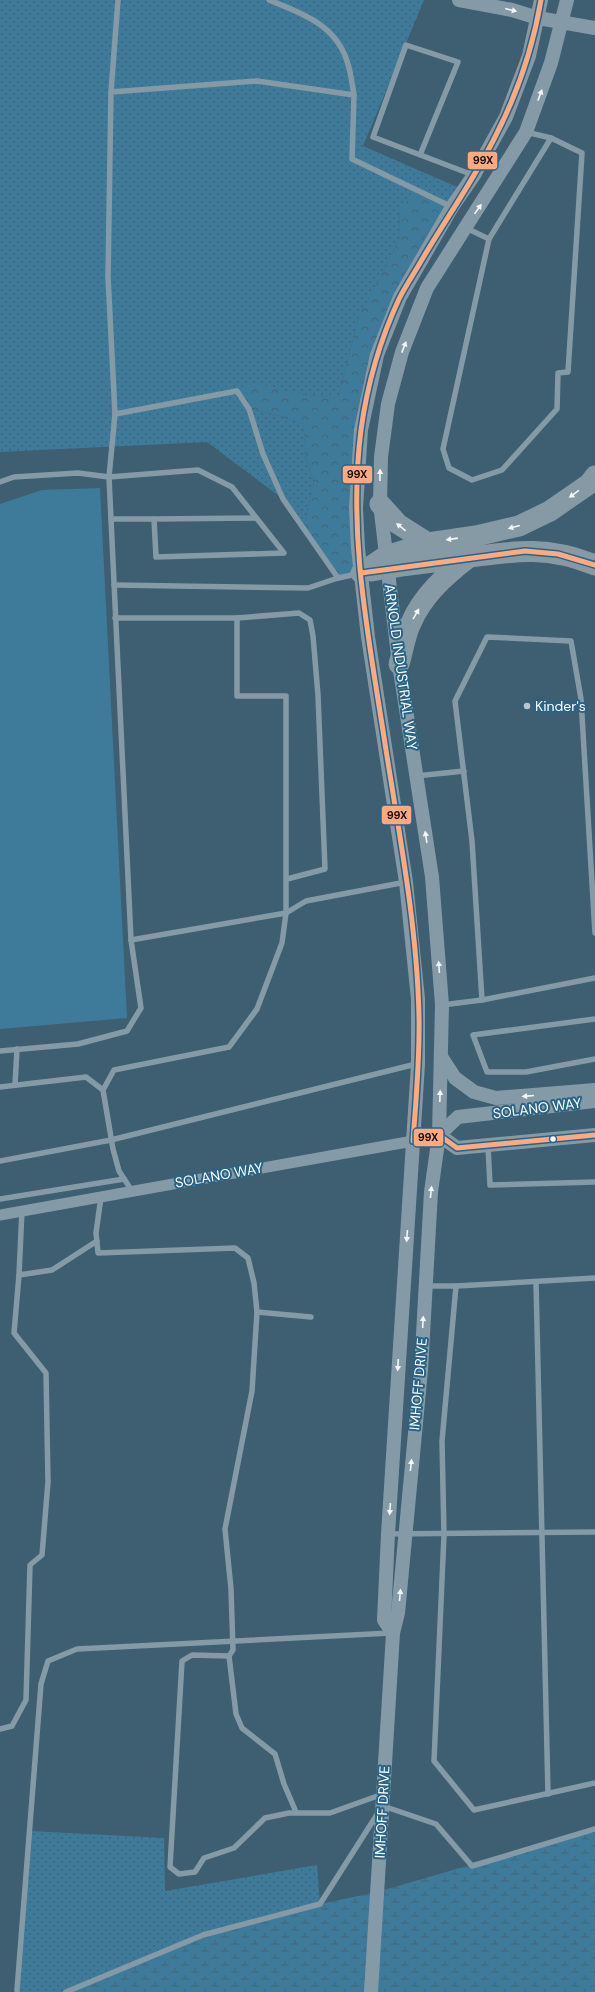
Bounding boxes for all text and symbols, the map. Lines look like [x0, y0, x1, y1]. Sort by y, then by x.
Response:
one-way arrow [505, 8, 518, 14]
one-way arrow [537, 89, 543, 101]
line badge: 99X [467, 151, 498, 170]
text: 99X [473, 153, 494, 167]
one-way arrow [474, 203, 482, 214]
one-way arrow [401, 341, 407, 353]
line badge: 99X [342, 465, 373, 484]
text: 99X [347, 467, 368, 481]
one-way arrow [377, 468, 383, 481]
one-way arrow [568, 490, 579, 499]
one-way arrow [396, 522, 407, 531]
one-way arrow [508, 524, 520, 530]
one-way arrow [446, 536, 458, 542]
street label: ARNOLD INDUSTRIAL WAY [380, 583, 422, 751]
one-way arrow [412, 608, 419, 620]
place label: Kinder's [535, 697, 586, 715]
marker: Kinder's [522, 701, 532, 711]
line badge: 99X [381, 805, 412, 825]
text: 99X [387, 808, 408, 822]
one-way arrow [423, 831, 429, 843]
one-way arrow [435, 961, 442, 973]
one-way arrow [437, 1090, 444, 1102]
one-way arrow [522, 1092, 534, 1099]
street label: SOLANO WAY [492, 1094, 582, 1122]
line badge: 99X [413, 1128, 444, 1147]
text: 99X [418, 1130, 439, 1144]
unlabelled marker [548, 1134, 558, 1144]
street label: SOLANO WAY [174, 1158, 264, 1192]
one-way arrow [428, 1186, 435, 1198]
one-way arrow [403, 1230, 410, 1242]
one-way arrow [420, 1316, 427, 1328]
street label: IMHOFF DRIVE [405, 1337, 431, 1431]
one-way arrow [395, 1359, 402, 1371]
one-way arrow [408, 1459, 415, 1471]
one-way arrow [386, 1503, 393, 1515]
one-way arrow [396, 1589, 403, 1601]
street label: IMHOFF DRIVE [371, 1765, 393, 1859]

